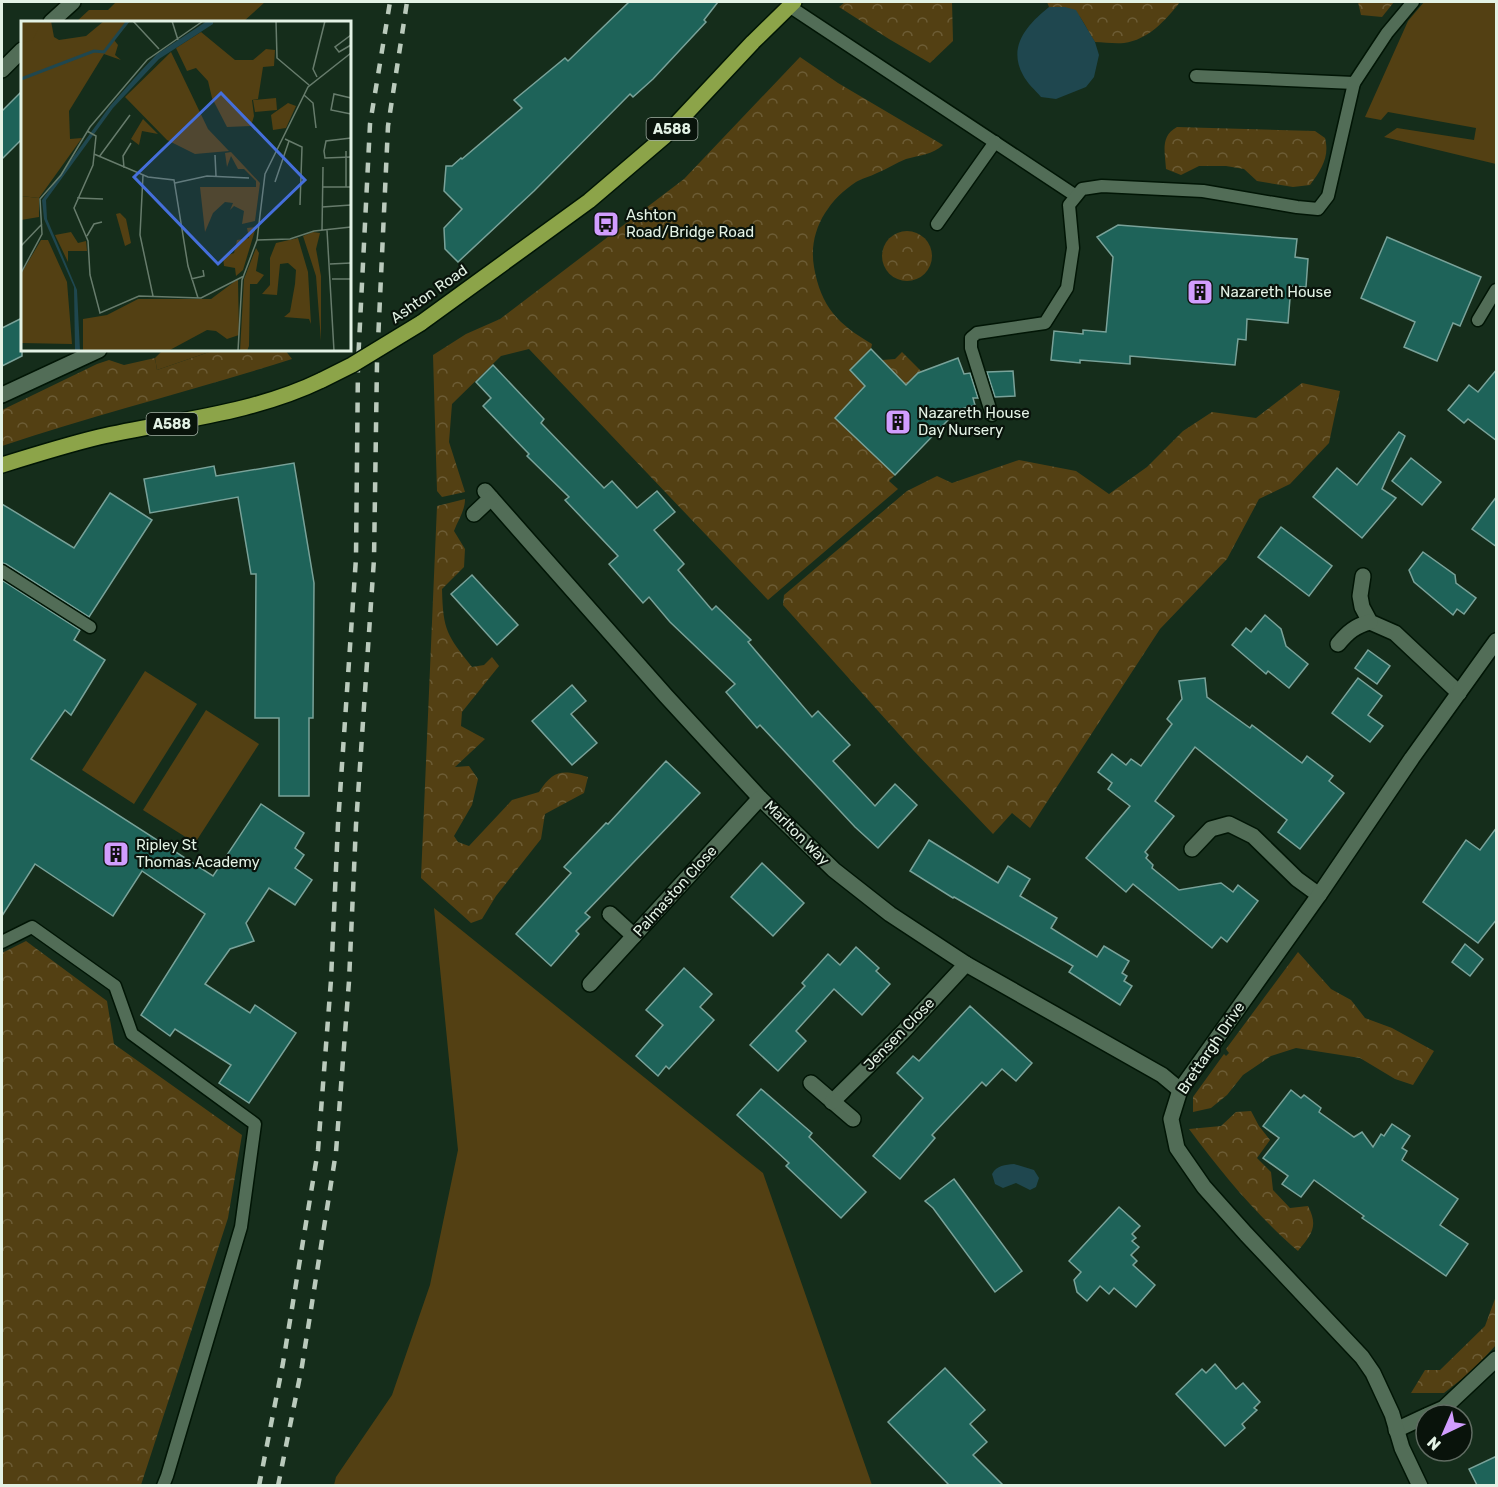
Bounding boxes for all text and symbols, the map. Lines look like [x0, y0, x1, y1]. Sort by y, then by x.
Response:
inset map [21, 21, 351, 351]
road number: A588 [646, 118, 698, 140]
place label: Ashton Road/Bridge Road [626, 206, 754, 241]
bus stop icon: Ashton Road/Bridge Road [591, 209, 621, 239]
street label: Ashton Road [387, 261, 471, 327]
building icon: Nazareth House [1185, 277, 1215, 307]
place label: Nazareth House [1220, 283, 1332, 301]
place label: Nazareth House Day Nursery [918, 404, 1030, 439]
building icon: Nazareth House Day Nursery [883, 407, 913, 437]
road number: A588 [146, 413, 198, 435]
street label: Marlton Way [761, 797, 833, 869]
place label: Ripley St Thomas Academy [136, 836, 260, 871]
building icon: Ripley St Thomas Academy [101, 839, 131, 869]
street label: Palmaston Close [629, 842, 721, 940]
street label: Jensen Close [860, 994, 938, 1074]
street label: Brettargh Drive [1174, 998, 1248, 1098]
north arrow [1414, 1403, 1474, 1463]
text: N [1423, 1433, 1445, 1454]

